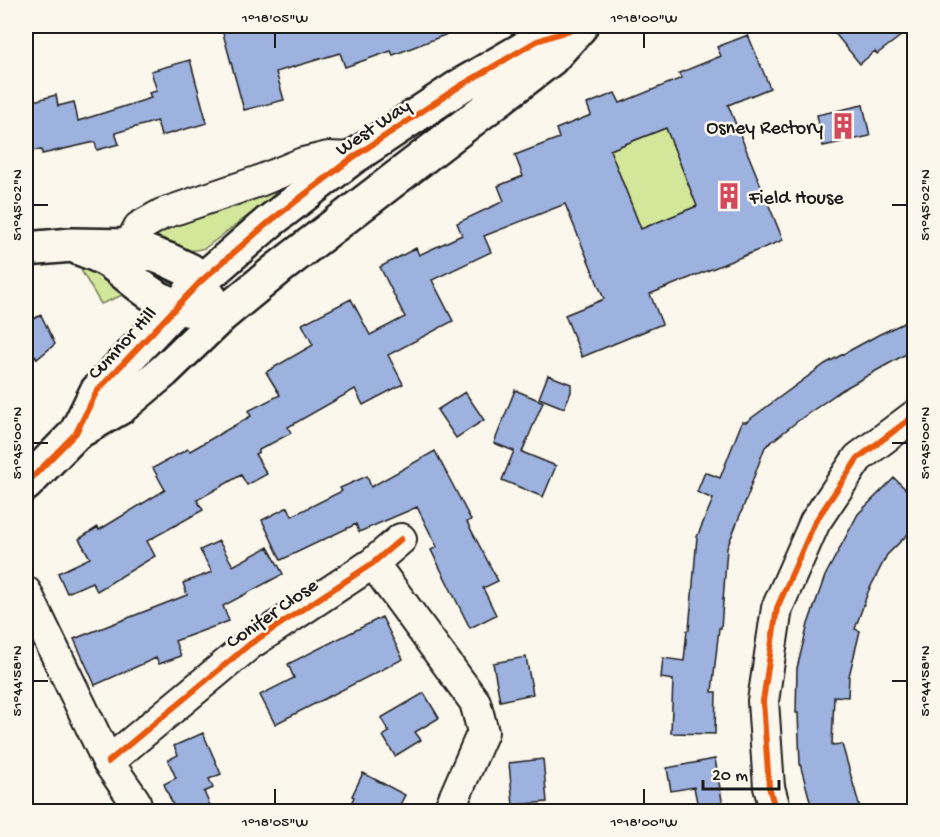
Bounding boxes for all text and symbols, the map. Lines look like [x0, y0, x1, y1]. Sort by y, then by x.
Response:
text: 1°18'05"W [241, 10, 308, 28]
text: 1°18'00"W [610, 10, 678, 28]
street label: West Way [332, 95, 416, 162]
building icon: Osney Rectory [828, 111, 858, 141]
place label: Osney Rectory [706, 118, 823, 141]
text: 51°45'02"N [9, 169, 27, 241]
text: 51°45'02"N [917, 169, 935, 241]
building icon: Field House [714, 181, 744, 211]
place label: Field House [748, 188, 844, 211]
street label: Cumnor Hill [84, 303, 163, 385]
text: 51°45'00"N [9, 407, 27, 479]
text: 51°45'00"N [917, 407, 935, 479]
street label: Conifer Close [223, 574, 324, 655]
text: 51°44'58"N [9, 645, 27, 716]
text: 51°44'58"N [917, 645, 935, 716]
scale bar [703, 753, 780, 791]
text: 20 m [712, 766, 748, 787]
text: 1°18'05"W [241, 814, 308, 832]
text: 1°18'00"W [610, 814, 678, 832]

